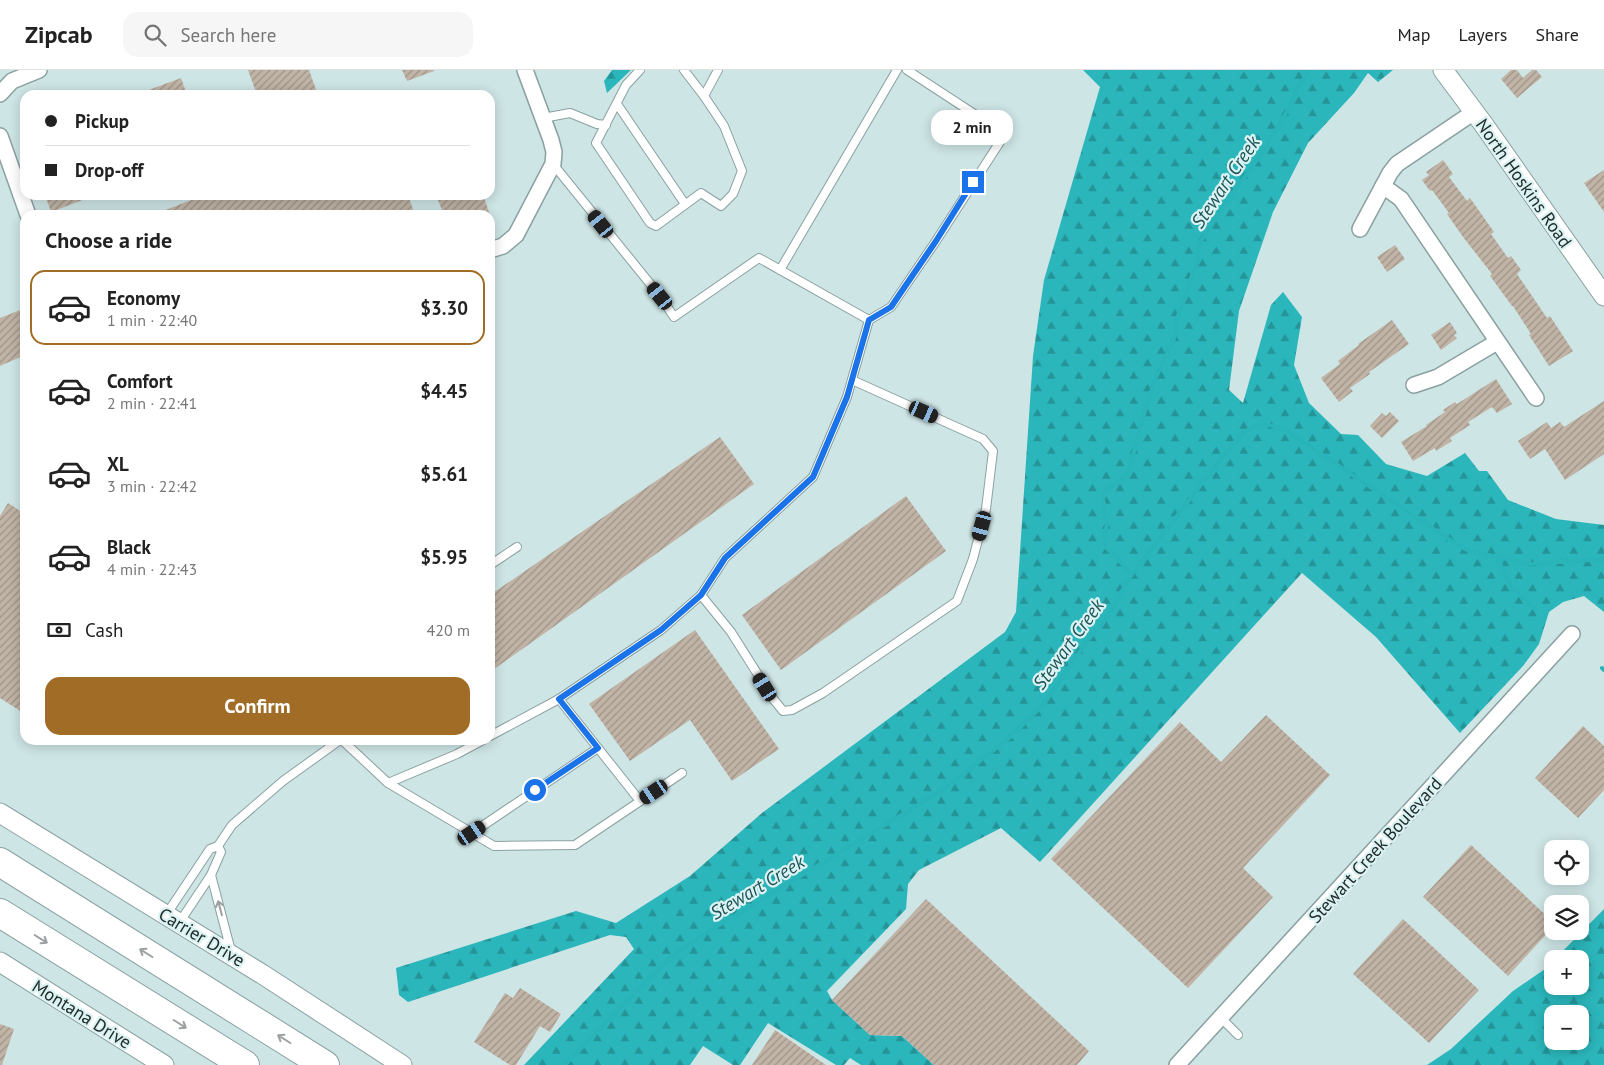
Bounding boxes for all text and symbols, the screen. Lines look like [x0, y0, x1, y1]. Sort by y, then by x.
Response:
search box [123, 12, 473, 57]
text: Zipcab [25, 19, 93, 50]
icon: search [141, 21, 169, 49]
text: Search here [181, 23, 276, 47]
text: Map [1398, 23, 1430, 46]
text: Layers [1458, 23, 1507, 46]
text: Share [1535, 23, 1579, 46]
text: Pickup [75, 109, 129, 133]
callout: 2 min [932, 109, 1014, 144]
street label: North Hoskins Road [1471, 114, 1577, 252]
text: 2 min [952, 117, 992, 137]
water label: Stewart Creek [1185, 130, 1265, 233]
text: Drop-off [75, 158, 143, 182]
route end [962, 171, 984, 193]
car [585, 208, 616, 240]
text: Choose a ride [45, 226, 172, 254]
car [644, 280, 675, 312]
icon: car [47, 285, 92, 330]
text: Economy [107, 286, 180, 310]
text: $3.30 [420, 296, 468, 320]
text: 1 min · 22:40 [107, 310, 197, 330]
icon: car [47, 368, 92, 413]
text: Comfort [107, 369, 173, 393]
text: $4.45 [420, 379, 468, 403]
text: 2 min · 22:41 [107, 393, 197, 413]
car [907, 399, 940, 425]
icon: car [47, 451, 92, 496]
text: XL [107, 452, 129, 476]
text: $5.61 [420, 462, 468, 486]
text: 3 min · 22:42 [107, 476, 197, 496]
car [970, 510, 993, 542]
icon: car [47, 534, 92, 579]
text: Black [107, 535, 151, 559]
text: $5.95 [420, 545, 468, 569]
text: 4 min · 22:43 [107, 559, 197, 579]
water label: Stewart Creek [1027, 593, 1110, 694]
icon: cash [45, 616, 73, 644]
text: Cash [85, 618, 123, 642]
text: 420 m [427, 620, 470, 640]
car [750, 670, 779, 704]
button: Confirm [45, 677, 470, 735]
street label: Stewart Creek Boulevard [1303, 772, 1447, 928]
car [637, 777, 670, 807]
route start [524, 779, 546, 801]
car [455, 818, 488, 848]
map controls [1544, 840, 1589, 1050]
button: locate [1544, 840, 1589, 885]
water label: Stewart Creek [705, 849, 810, 925]
button: layers [1544, 895, 1589, 940]
one-way arrow [214, 901, 224, 917]
street label: Carrier Drive [155, 902, 249, 972]
one-way arrow [34, 934, 48, 944]
one-way arrow [140, 948, 154, 958]
button: + [1544, 950, 1589, 995]
street label: Montana Drive [28, 974, 136, 1054]
button: − [1544, 1005, 1589, 1050]
one-way arrow [172, 1020, 186, 1030]
one-way arrow [277, 1034, 291, 1045]

